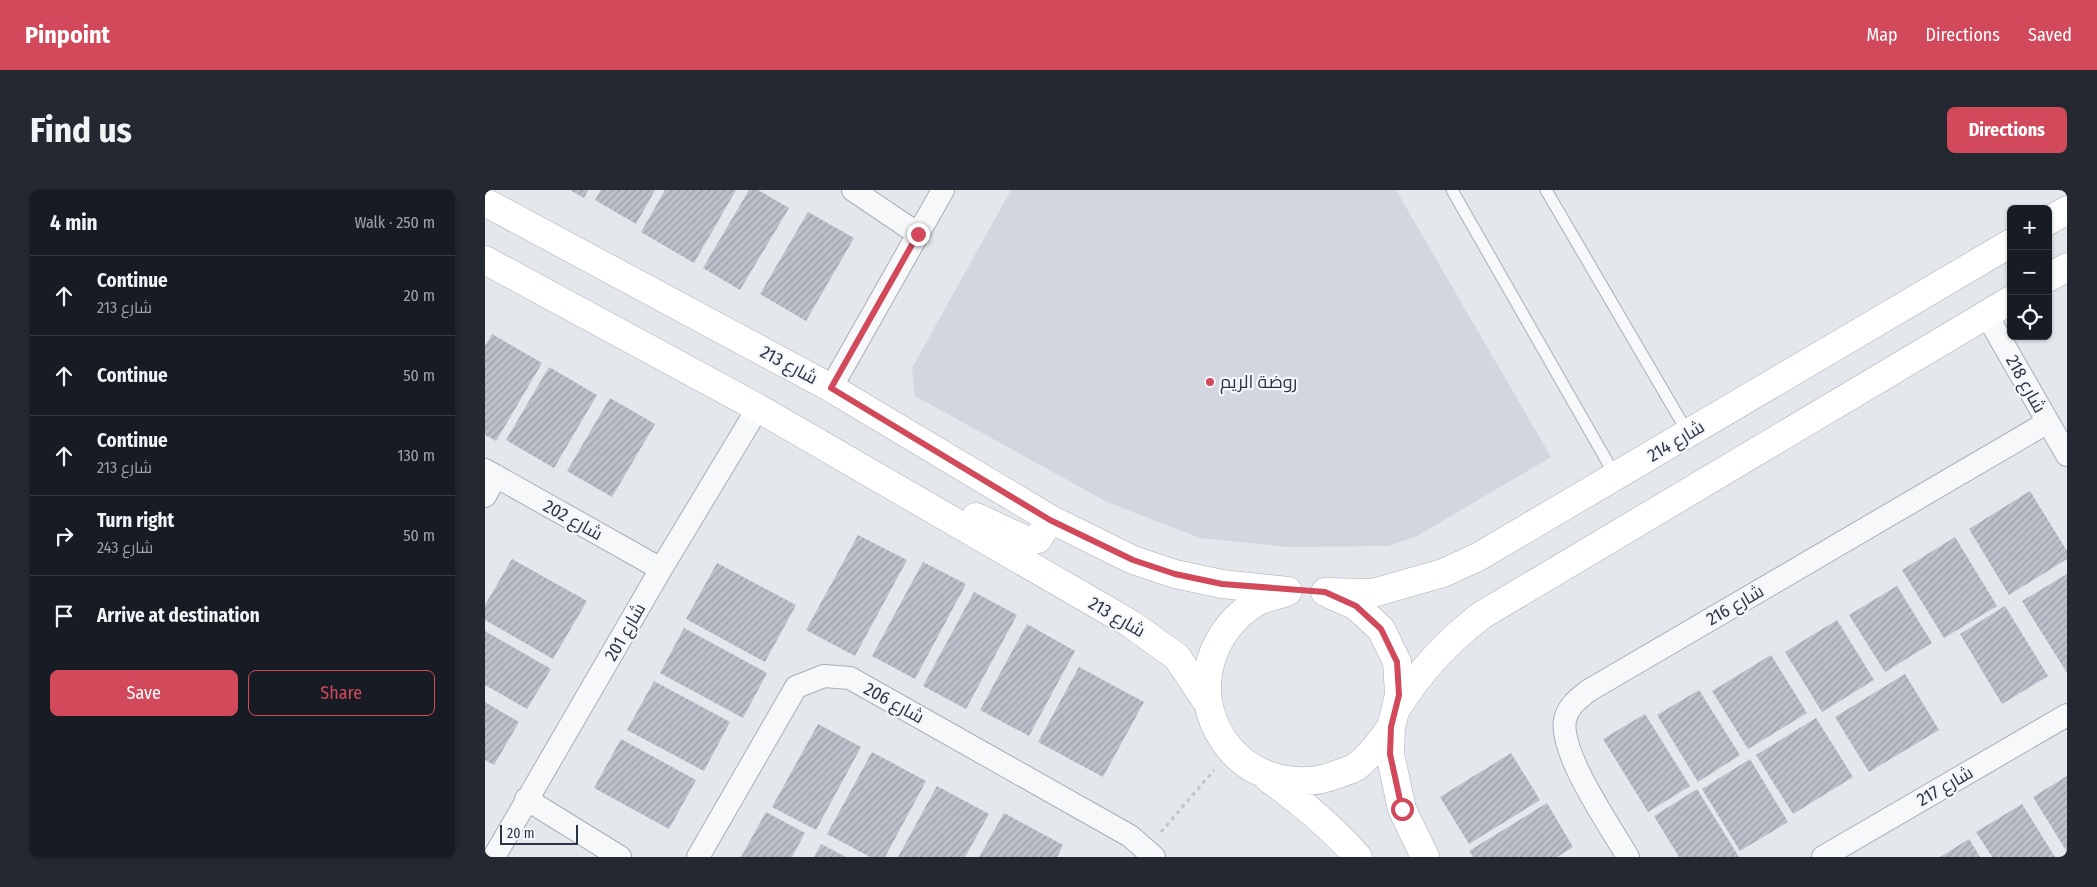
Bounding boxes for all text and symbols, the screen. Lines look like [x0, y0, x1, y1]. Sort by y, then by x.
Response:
text: Pinpoint [25, 21, 110, 49]
text: Map [1866, 24, 1898, 46]
text: Directions [1926, 24, 2000, 46]
text: Saved [2028, 24, 2072, 46]
button: Directions [1947, 107, 2067, 153]
text: Find us [30, 109, 132, 151]
map controls [2007, 205, 2052, 340]
button: + [2007, 205, 2052, 250]
text: 4 min [50, 210, 98, 236]
text: Walk · 250 m [354, 213, 435, 232]
route end [907, 223, 930, 246]
button: − [2007, 250, 2052, 295]
text: Continue [97, 269, 168, 292]
icon: ahead [50, 282, 78, 310]
text: 20 m [404, 286, 435, 305]
button: locate [2007, 295, 2052, 340]
text: شارع 213 [97, 298, 152, 317]
street label: شارع 213 [756, 341, 821, 390]
street label: شارع 218 [2000, 351, 2051, 417]
icon: ahead [50, 362, 78, 390]
text: Continue [97, 364, 168, 387]
text: 50 m [403, 366, 435, 385]
place label: روضة الريم [1220, 371, 1297, 394]
marker: روضة الريم [1204, 376, 1216, 388]
street label: شارع 214 [1644, 416, 1709, 467]
text: Continue [97, 429, 168, 452]
icon: ahead [50, 442, 78, 470]
text: 130 m [397, 446, 435, 465]
text: شارع 213 [97, 458, 152, 477]
street label: شارع 202 [539, 495, 606, 546]
text: Turn right [97, 509, 174, 532]
icon: right [50, 522, 78, 550]
text: 50 m [403, 526, 435, 545]
text: شارع 243 [97, 538, 153, 557]
street label: شارع 216 [1702, 580, 1768, 631]
street label: شارع 213 [1084, 592, 1149, 643]
street label: شارع 201 [600, 599, 651, 665]
icon: arrive [50, 602, 78, 630]
text: Arrive at destination [97, 604, 260, 627]
button: Save [50, 670, 238, 716]
button: Share [248, 670, 435, 716]
street label: شارع 206 [860, 678, 928, 729]
street label: شارع 217 [1913, 761, 1977, 812]
route start [1391, 798, 1414, 821]
scale bar [500, 822, 577, 845]
text: 20 m [507, 825, 535, 842]

